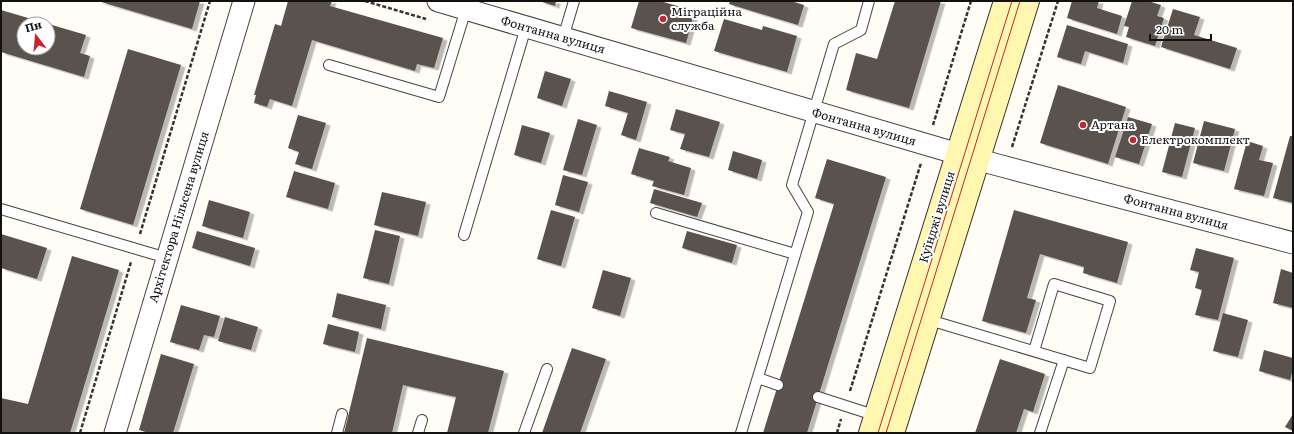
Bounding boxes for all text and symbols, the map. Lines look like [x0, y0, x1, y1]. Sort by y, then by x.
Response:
place label: Міграційна служба [671, 2, 742, 34]
street label: Фонтанна вулиця [499, 11, 608, 58]
marker: Міграційна служба [658, 14, 668, 24]
text: Пн [23, 15, 44, 35]
north arrow [16, 16, 56, 56]
scale bar [1150, 16, 1211, 42]
text: 20 m [1156, 20, 1183, 38]
street label: Фонтанна вулиця [810, 103, 919, 150]
place label: Артана [1091, 115, 1136, 133]
marker: Артана [1078, 120, 1088, 130]
street label: Архітектора Нільсена вулиця [143, 129, 213, 305]
place label: Електрокомплект [1141, 130, 1250, 148]
marker: Електрокомплект [1128, 135, 1138, 145]
street label: Куїнджі вулиця [913, 168, 959, 265]
street label: Фонтанна вулиця [1122, 188, 1231, 234]

